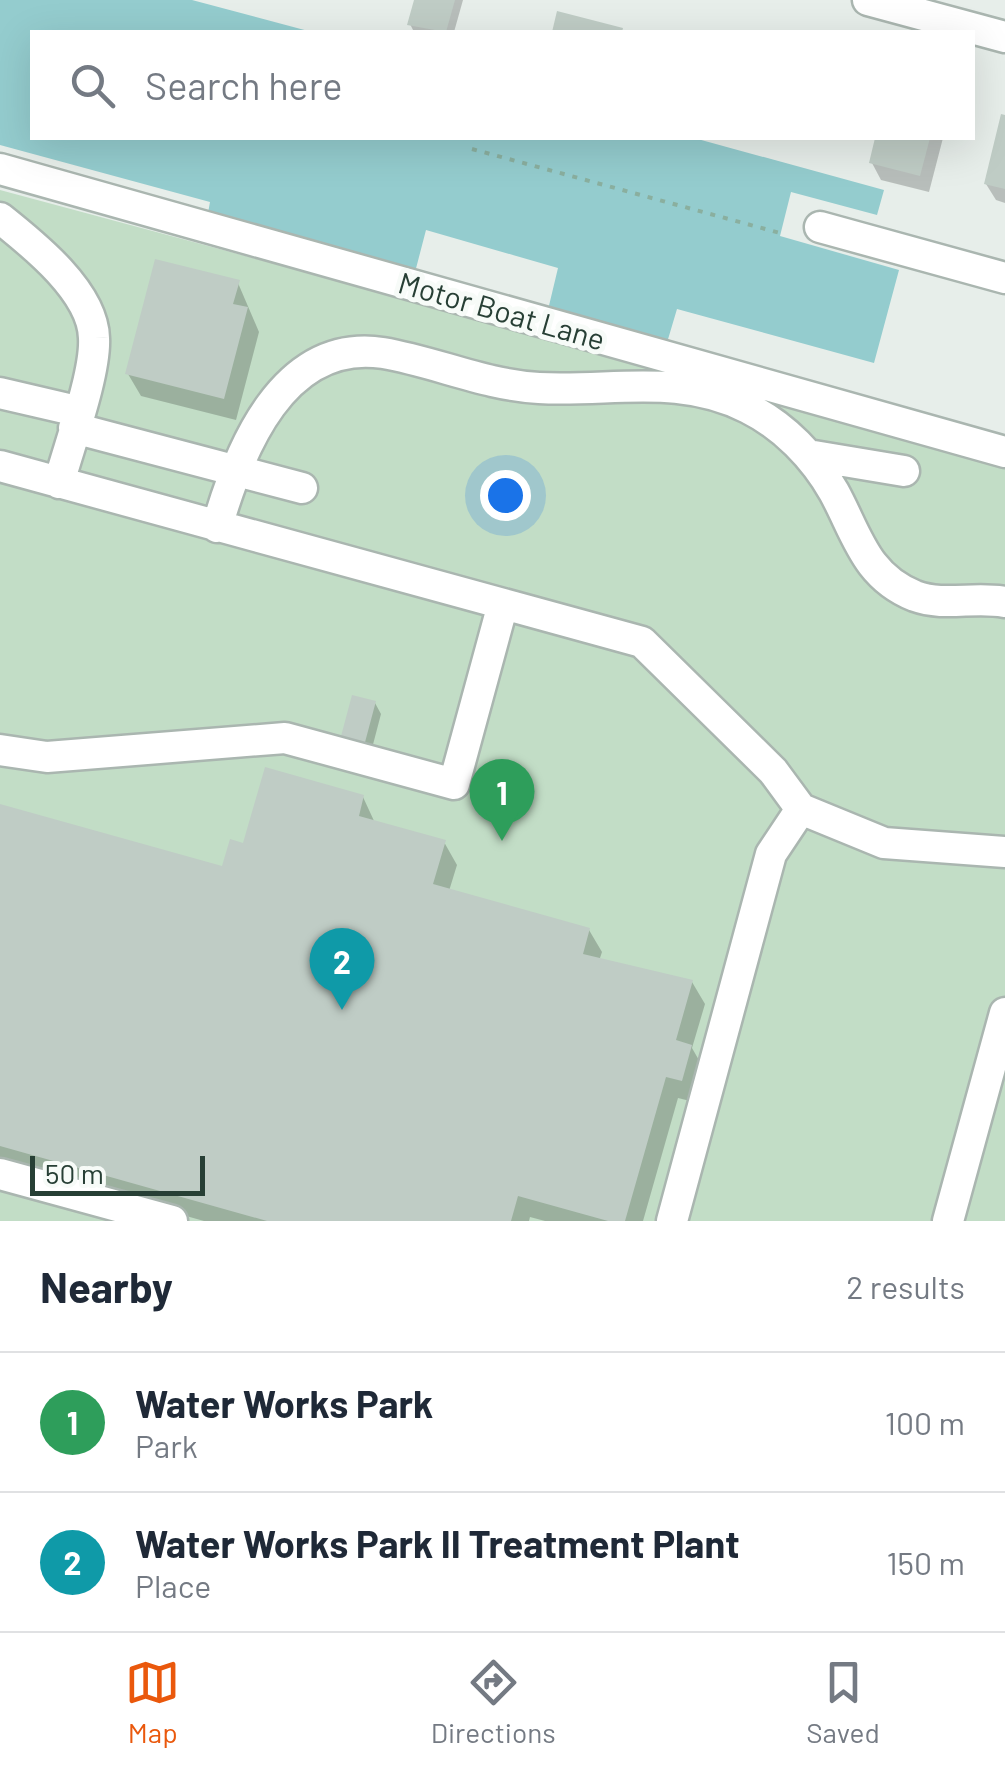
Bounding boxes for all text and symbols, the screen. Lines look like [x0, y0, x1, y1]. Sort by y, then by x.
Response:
search box [30, 30, 975, 140]
icon: search [65, 58, 120, 113]
text: Search here [145, 62, 343, 108]
street label: Motor Boat Lane [395, 263, 609, 357]
your location [480, 470, 531, 521]
pin: 1 [470, 758, 534, 841]
pin: 2 [310, 928, 374, 1010]
scale bar [30, 1151, 205, 1196]
text: 50 m [45, 1156, 104, 1190]
text: Nearby [40, 1261, 173, 1311]
text: 2 results [846, 1267, 965, 1305]
text: Water Works Park [135, 1380, 433, 1426]
text: 1 [67, 1403, 78, 1441]
text: 100 m [885, 1403, 965, 1441]
text: Park [135, 1426, 198, 1464]
text: Water Works Park II Treatment Plant [135, 1520, 740, 1566]
text: 2 [64, 1543, 81, 1581]
text: 150 m [886, 1543, 965, 1581]
text: Place [135, 1566, 211, 1604]
tab: Map [125, 1655, 180, 1749]
tab: Directions [431, 1655, 556, 1749]
tab: Saved [806, 1655, 880, 1749]

